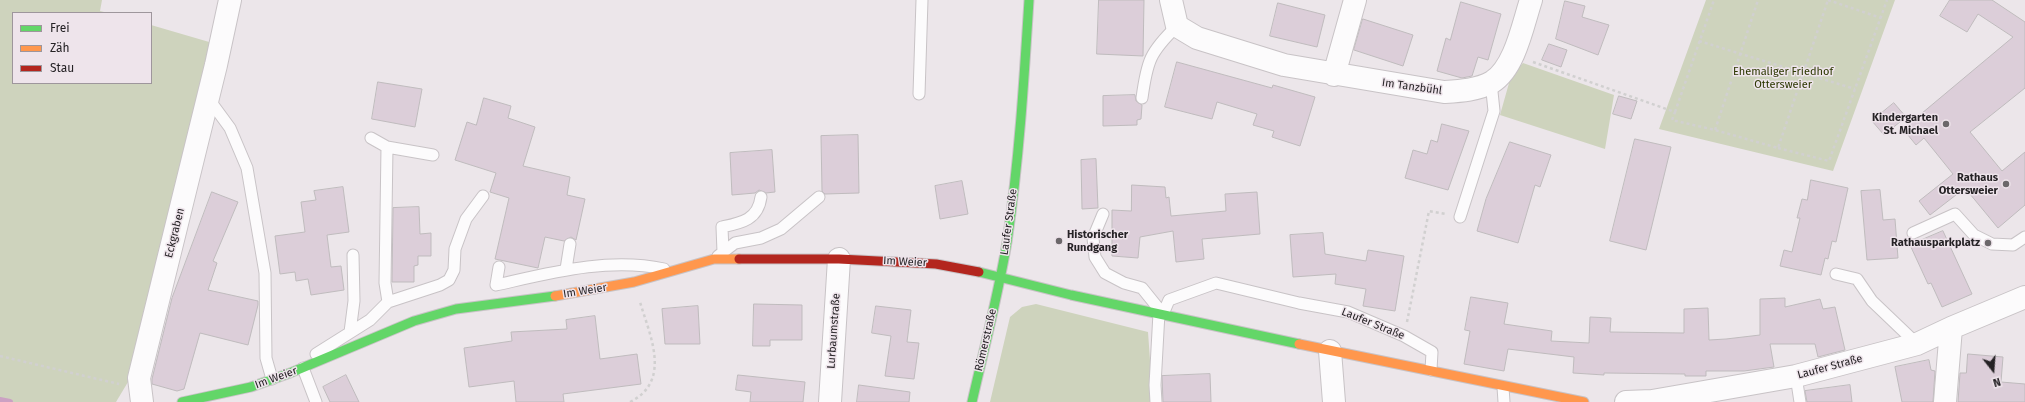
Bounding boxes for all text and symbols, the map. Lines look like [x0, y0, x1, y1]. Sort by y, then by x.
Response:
legend [12, 12, 152, 84]
text: Frei [50, 21, 70, 35]
text: Zäh [50, 41, 70, 55]
text: Stau [50, 61, 74, 75]
park label: Ehemaliger Friedhof Ottersweier [1733, 65, 1833, 91]
street label: Im Tanzbühl [1381, 76, 1443, 98]
place label: Kindergarten St. Michael [1872, 111, 1938, 137]
marker: Kindergarten St. Michael [1941, 119, 1951, 129]
place label: Rathaus Ottersweier [1939, 171, 1998, 197]
marker: Rathaus Ottersweier [2001, 179, 2011, 189]
street label: Laufer Straße [998, 188, 1020, 256]
street label: Eckgraben [162, 207, 188, 259]
place label: Historischer Rundgang [1067, 228, 1128, 254]
marker: Historischer Rundgang [1054, 236, 1064, 246]
place label: Rathausparkplatz [1891, 236, 1980, 250]
marker: Rathausparkplatz [1983, 238, 1993, 248]
street label: Im Weier [883, 254, 927, 270]
street label: Im Weier [562, 281, 608, 301]
street label: Lurbaumstraße [825, 293, 843, 369]
street label: Laufer Straße [1340, 305, 1406, 343]
street label: Römerstraße [972, 307, 1000, 373]
north arrow [1973, 350, 2013, 390]
street label: Laufer Straße [1796, 352, 1864, 382]
street label: Im Weier [253, 364, 299, 392]
text: N [1991, 375, 2002, 389]

